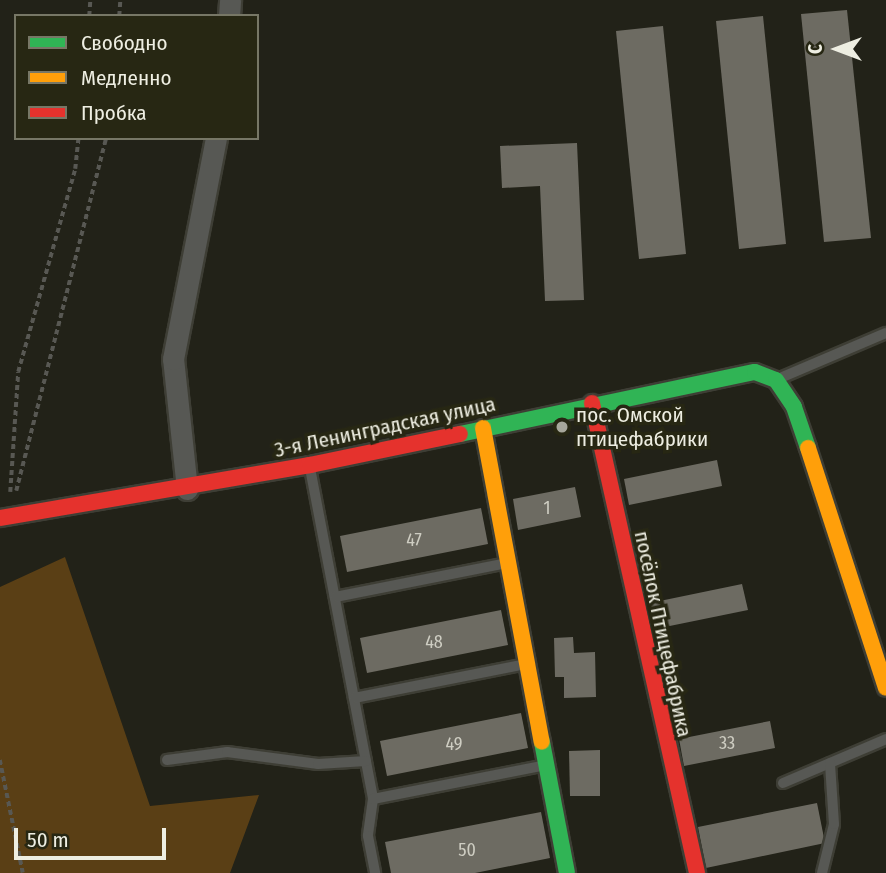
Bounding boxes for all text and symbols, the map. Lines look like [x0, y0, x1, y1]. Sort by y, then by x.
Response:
legend [14, 14, 259, 140]
north arrow [802, 14, 872, 84]
text: Свободно [81, 30, 167, 56]
text: С [804, 44, 827, 54]
text: Медленно [81, 65, 171, 91]
text: Пробка [81, 100, 147, 126]
street label: 3-я Ленинградская улица [272, 391, 498, 463]
place label: пос. Омской птицефабрики [576, 402, 708, 452]
marker: пос. Омской птицефабрики [554, 419, 570, 435]
house number: 1 [543, 497, 551, 519]
house number: 47 [406, 529, 422, 551]
street label: посёлок Птицефабрика [629, 529, 697, 739]
house number: 48 [425, 631, 443, 653]
house number: 33 [719, 732, 735, 754]
house number: 49 [445, 733, 463, 755]
scale bar [18, 814, 170, 858]
text: 50 m [27, 827, 69, 853]
house number: 50 [458, 839, 476, 861]

